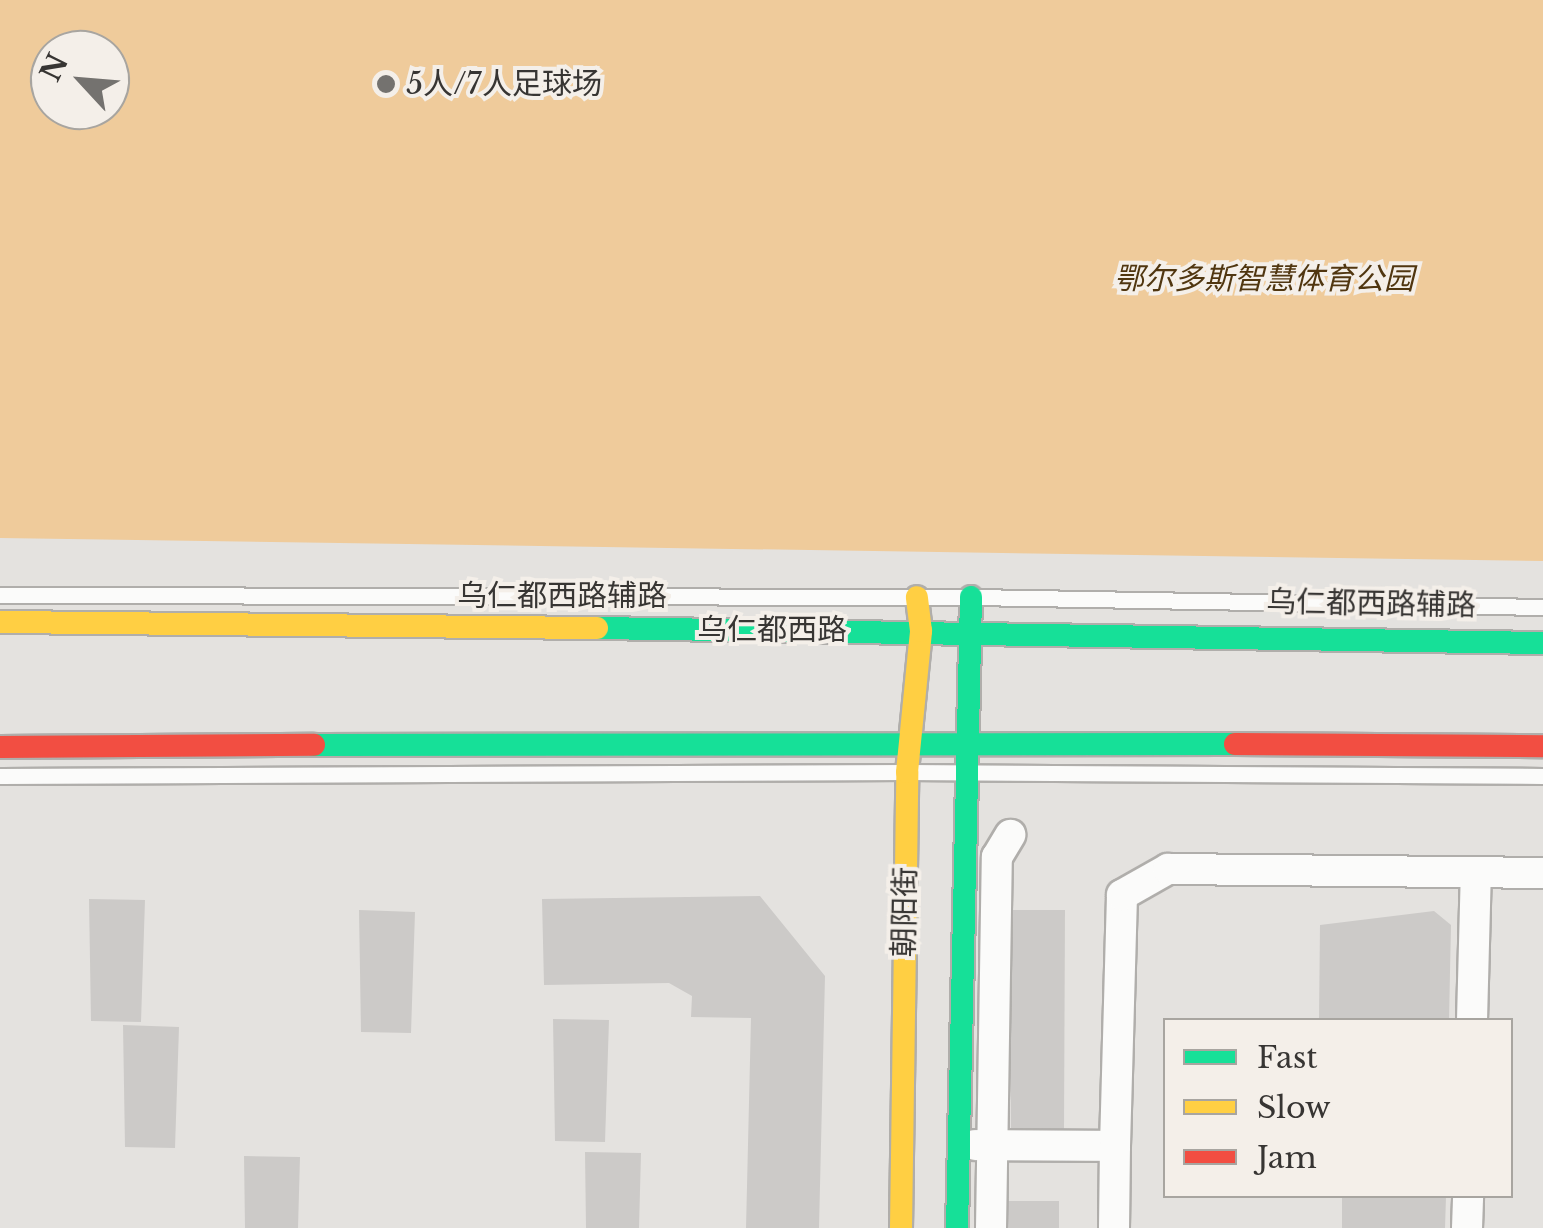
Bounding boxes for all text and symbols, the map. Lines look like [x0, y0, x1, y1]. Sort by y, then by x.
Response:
north arrow [30, 30, 130, 130]
text: N [33, 48, 76, 87]
place label: 5人/7人足球场 [406, 66, 602, 102]
marker: 5人/7人足球场 [375, 73, 397, 95]
park label: 鄂尔多斯智慧体育公园 [1114, 261, 1414, 297]
street label: 乌仁都西路辅路 [457, 578, 667, 614]
street label: 乌仁都西路辅路 [1266, 584, 1476, 624]
street label: 乌仁都西路 [697, 612, 847, 648]
street label: 朝阳街 [886, 867, 924, 957]
legend [1163, 1018, 1513, 1198]
text: Fast [1257, 1039, 1318, 1076]
text: Slow [1257, 1089, 1331, 1126]
text: Jam [1257, 1139, 1317, 1176]

